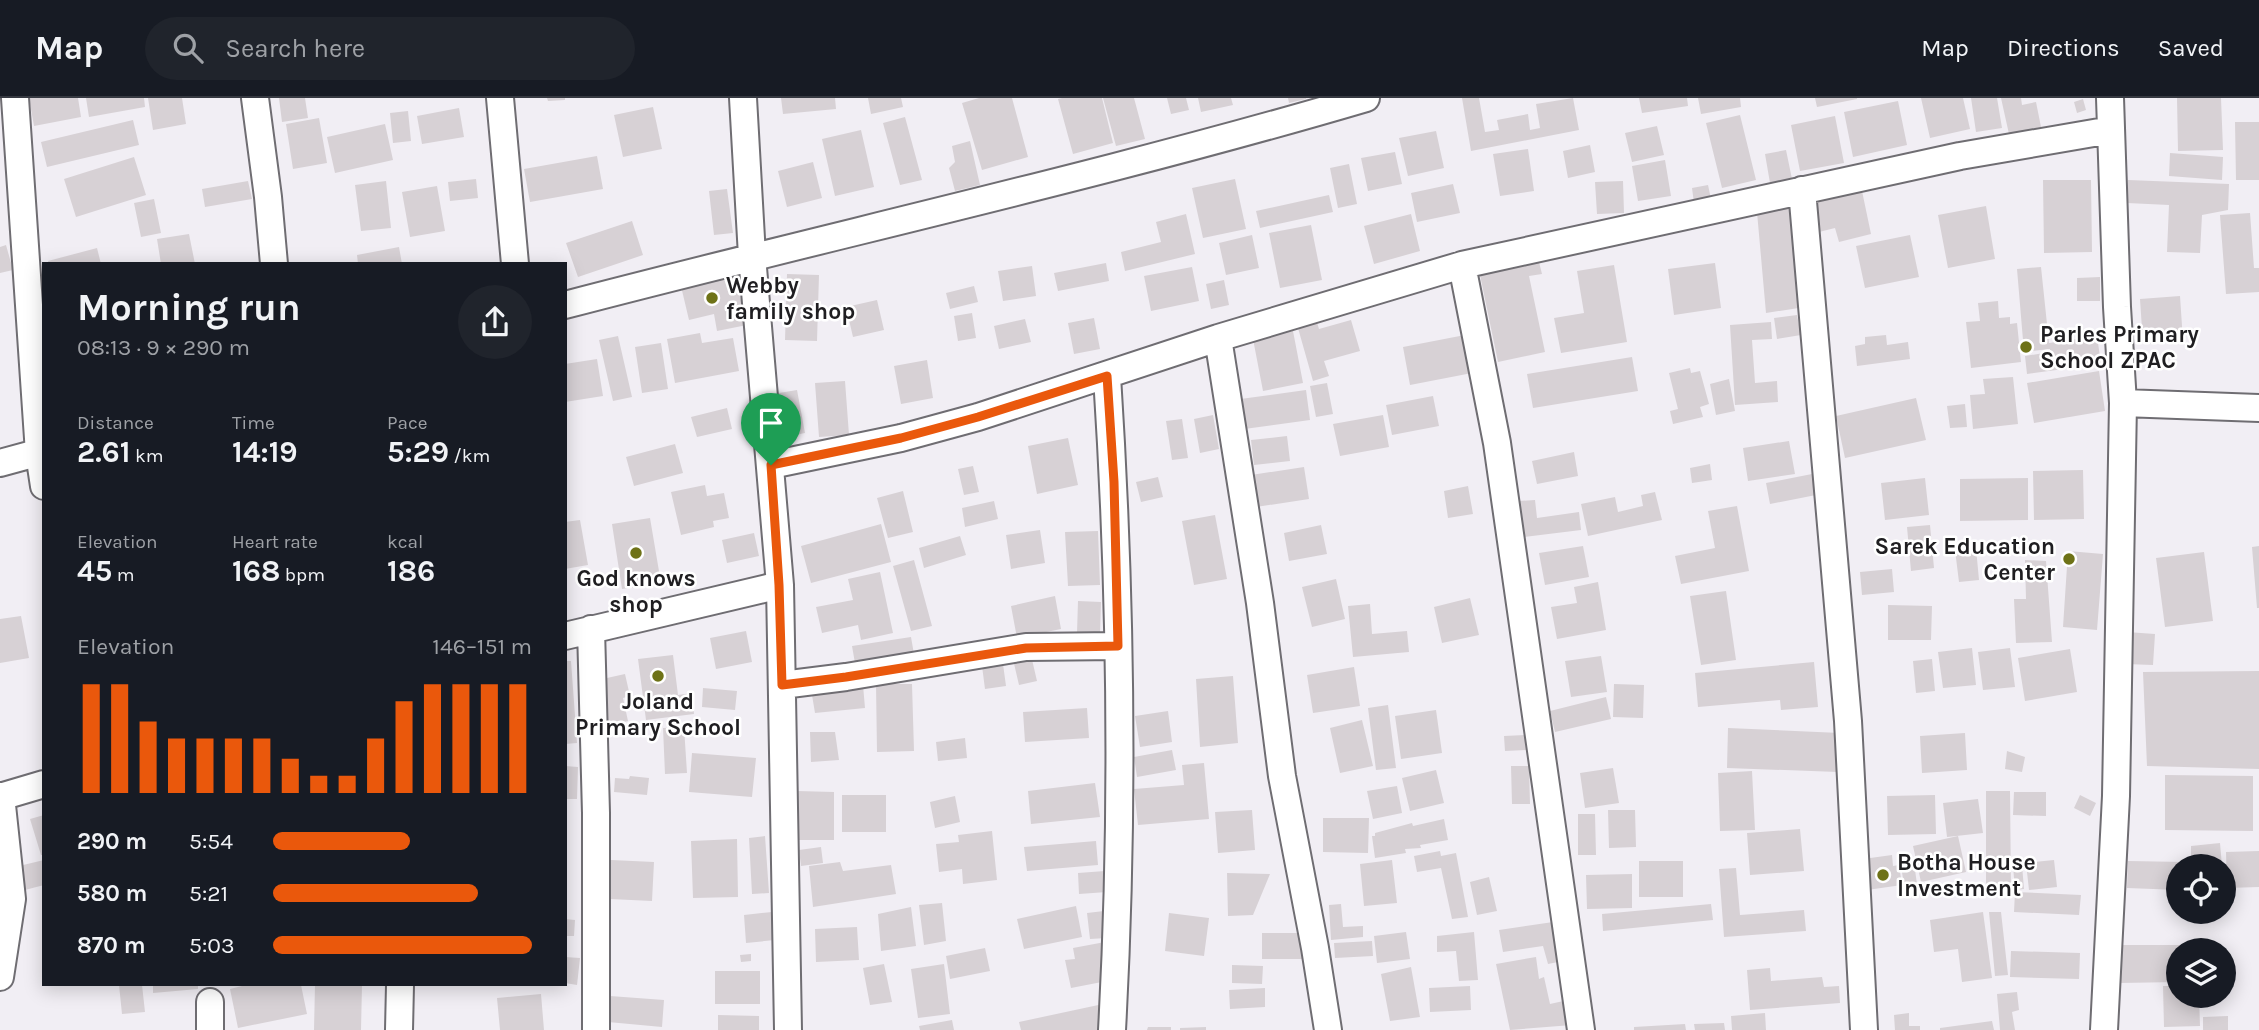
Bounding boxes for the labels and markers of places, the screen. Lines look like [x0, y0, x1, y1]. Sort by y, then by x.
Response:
place label: Webby family shop [726, 272, 855, 325]
marker: Webby family shop [704, 290, 720, 306]
place label: Parles Primary School ZPAC [2040, 321, 2199, 374]
marker: Parles Primary School ZPAC [2018, 339, 2034, 355]
pin [741, 393, 801, 465]
place label: Sarek Education Center [1875, 533, 2055, 586]
marker: God knows shop [628, 545, 644, 561]
marker: Sarek Education Center [2061, 551, 2077, 567]
place label: God knows shop [576, 565, 696, 618]
marker: Joland Primary School [650, 668, 666, 684]
place label: Joland Primary School [575, 688, 741, 741]
place label: Botha House Investment [1897, 849, 2036, 902]
marker: Botha House Investment [1875, 867, 1891, 883]

